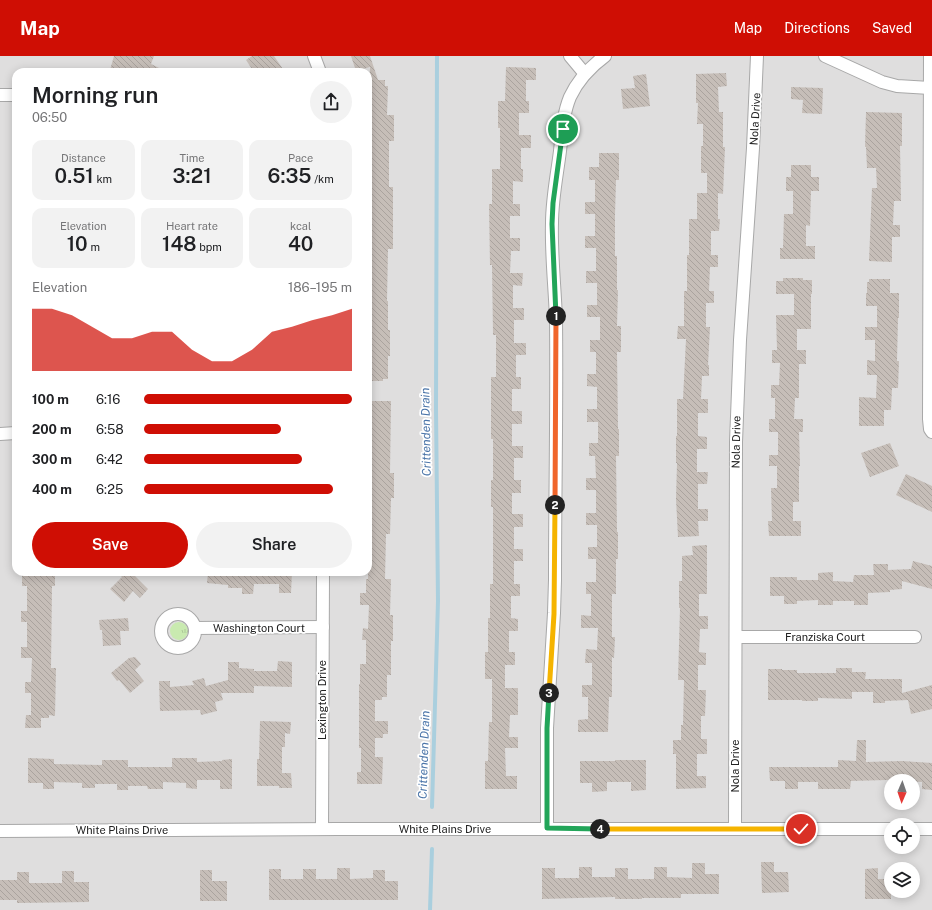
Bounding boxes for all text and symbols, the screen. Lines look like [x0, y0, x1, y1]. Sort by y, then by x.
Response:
text: Map [20, 17, 60, 39]
text: Map [734, 20, 762, 36]
text: Directions [784, 20, 850, 36]
text: Saved [872, 20, 912, 36]
button: share [310, 81, 352, 123]
text: Morning run [32, 82, 158, 108]
street label: Nola Drive [748, 92, 762, 146]
text: 06:50 [32, 110, 67, 125]
pin [546, 112, 580, 146]
icon: arrive [552, 118, 574, 140]
text: Distance [61, 152, 106, 164]
text: Time [179, 152, 205, 164]
text: Pace [288, 152, 313, 164]
text: 0.51 [55, 164, 94, 188]
text: 3:21 [172, 164, 212, 188]
text: 6:35 [268, 164, 312, 188]
text: km [94, 173, 112, 185]
text: /km [312, 173, 334, 185]
text: Elevation [60, 220, 107, 232]
text: Heart rate [166, 220, 218, 232]
text: kcal [290, 220, 311, 232]
text: 10 [67, 232, 88, 256]
text: 148 [162, 232, 197, 256]
text: 40 [288, 232, 313, 256]
text: m [88, 241, 100, 253]
text: bpm [197, 241, 222, 253]
text: Elevation [32, 280, 87, 295]
text: 186–195 m [288, 280, 352, 295]
pin: 1 [546, 306, 566, 326]
text: 1 [554, 310, 558, 322]
water label: Crittenden Drain [418, 387, 434, 476]
text: 100 m [32, 392, 69, 407]
text: 6:16 [96, 392, 120, 407]
street label: Nola Drive [730, 416, 742, 468]
text: 200 m [32, 422, 72, 437]
text: 6:58 [96, 422, 124, 437]
text: 300 m [32, 452, 72, 467]
text: 6:42 [96, 452, 123, 467]
text: 400 m [32, 482, 72, 497]
text: 6:25 [96, 482, 123, 497]
pin: 2 [545, 495, 565, 515]
text: 2 [552, 499, 559, 511]
button: Save [32, 522, 188, 568]
button: Share [196, 522, 352, 568]
street label: Washington Court [213, 622, 305, 634]
street label: Franziska Court [785, 631, 865, 643]
street label: Lexington Drive [316, 660, 328, 740]
pin: 3 [539, 683, 559, 703]
text: 3 [545, 687, 553, 699]
water label: Crittenden Drain [415, 710, 433, 799]
street label: Nola Drive [729, 740, 741, 792]
north arrow [884, 774, 920, 810]
map controls [884, 774, 920, 898]
pin [784, 812, 818, 846]
icon: check [790, 818, 812, 840]
button: locate [884, 818, 920, 854]
pin: 4 [590, 819, 610, 839]
street label: White Plains Drive [399, 823, 491, 835]
text: 4 [596, 823, 604, 835]
street label: White Plains Drive [76, 824, 168, 836]
button: layers [884, 862, 920, 898]

